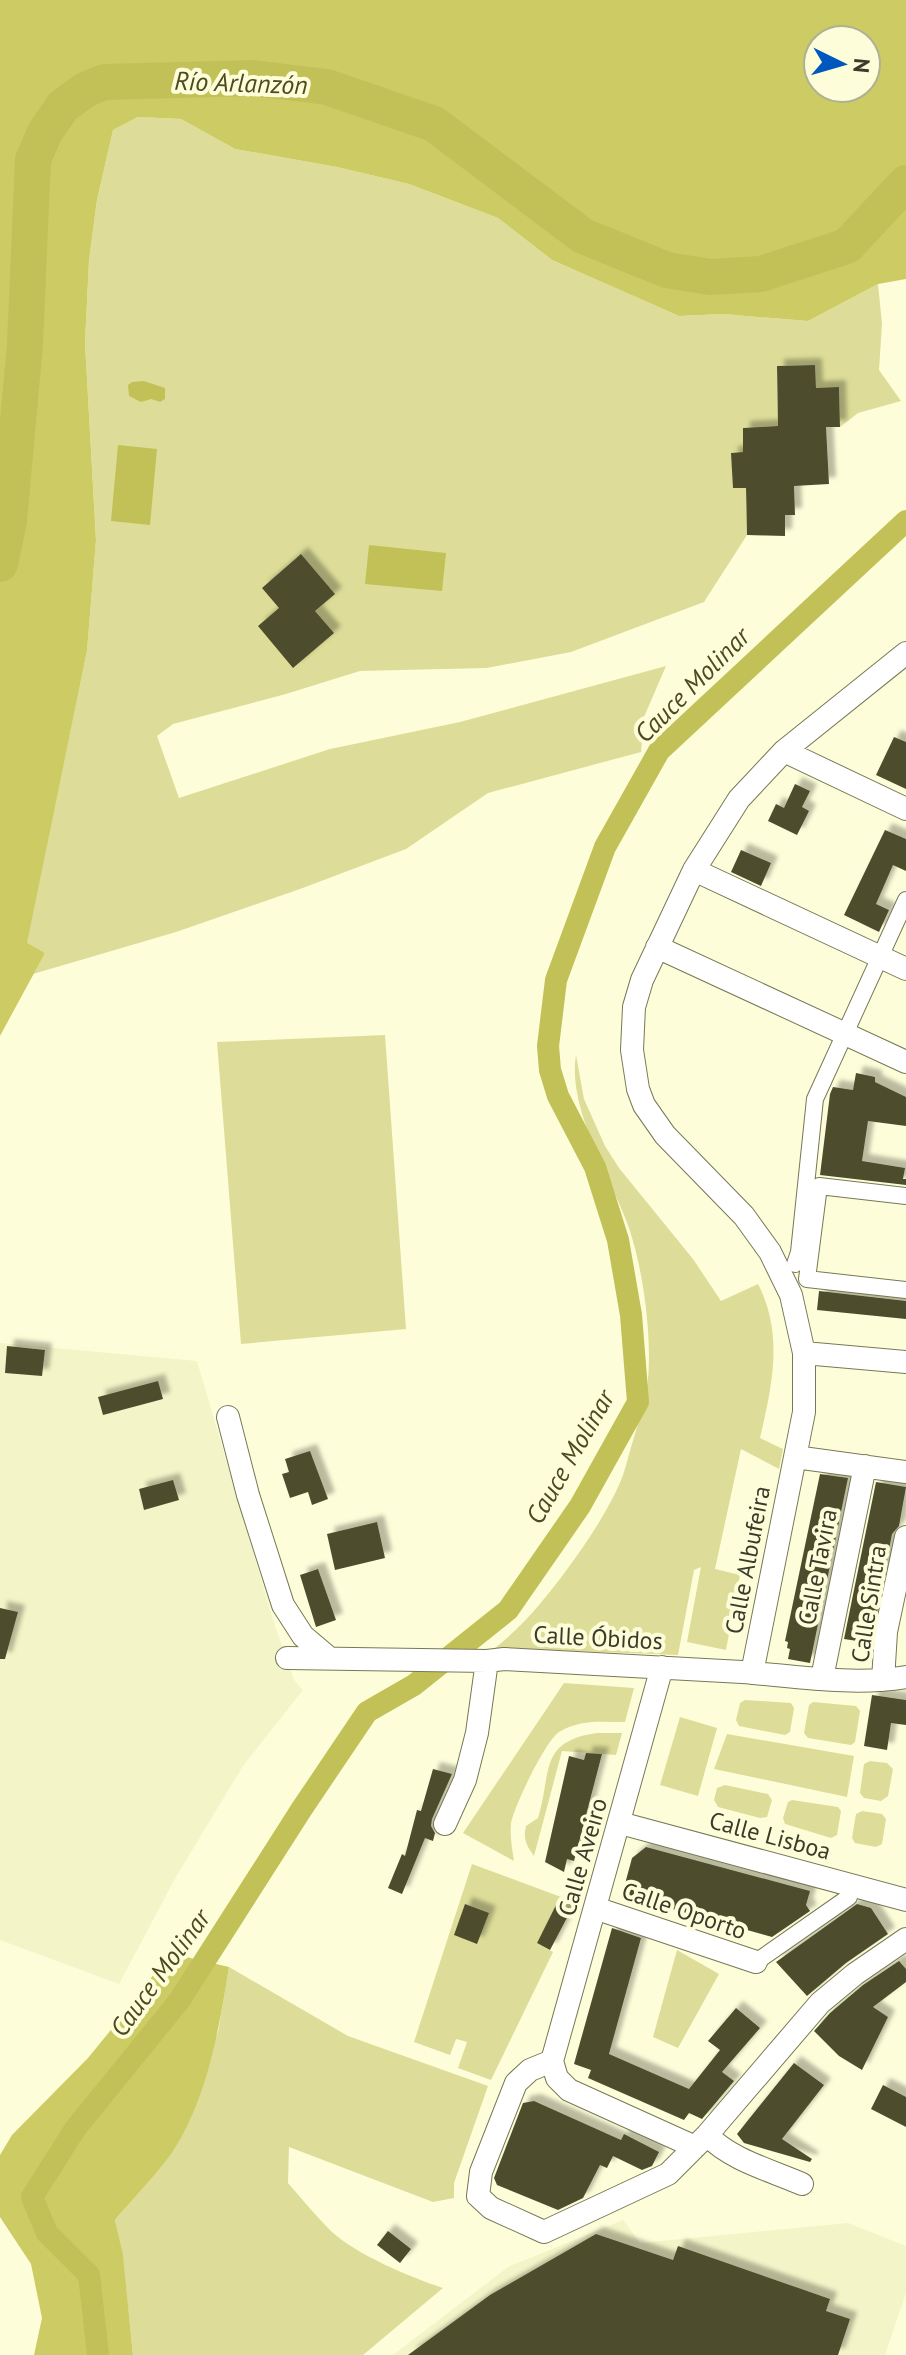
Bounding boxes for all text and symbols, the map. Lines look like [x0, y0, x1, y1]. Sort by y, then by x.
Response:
north arrow [802, 24, 882, 104]
text: N [847, 57, 877, 74]
water label: Río Arlanzón [174, 64, 308, 101]
water label: Cauce Molinar [627, 619, 757, 749]
water label: Cauce Molinar [518, 1383, 622, 1530]
street label: Calle Albufeira [718, 1483, 777, 1637]
street label: Calle Tavira [791, 1506, 844, 1628]
street label: Calle Sintra [844, 1543, 893, 1665]
street label: Calle Óbidos [533, 1619, 664, 1656]
street label: Calle Aveiro [551, 1794, 614, 1919]
street label: Calle Lisboa [706, 1804, 834, 1867]
street label: Calle Oporto [618, 1875, 751, 1946]
water label: Cauce Molinar [102, 1901, 218, 2043]

